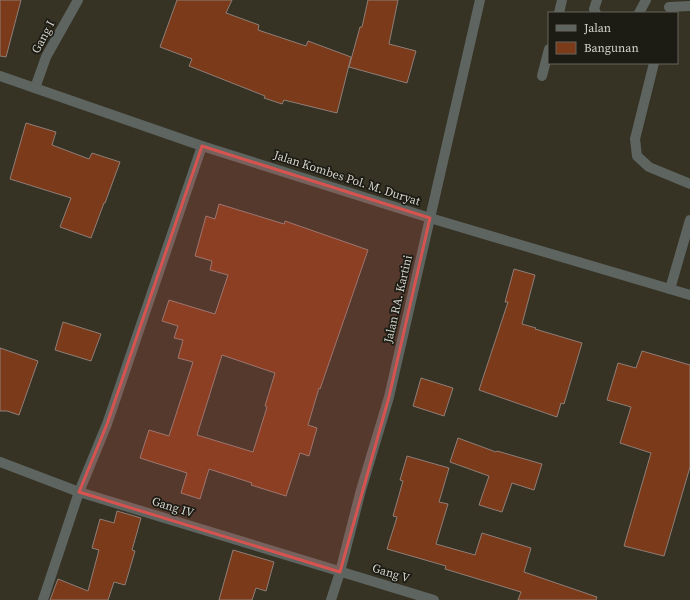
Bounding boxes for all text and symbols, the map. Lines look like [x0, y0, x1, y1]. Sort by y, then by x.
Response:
legend [548, 12, 678, 64]
street label: Gang I [28, 18, 58, 56]
text: Jalan [583, 20, 611, 36]
text: Bangunan [584, 40, 639, 56]
street label: Jalan Kombes Pol. M. Duryat [271, 146, 422, 209]
street label: Jalan RA. Kartini [380, 253, 416, 345]
street label: Gang IV [150, 493, 196, 521]
street label: Gang V [370, 560, 412, 586]

